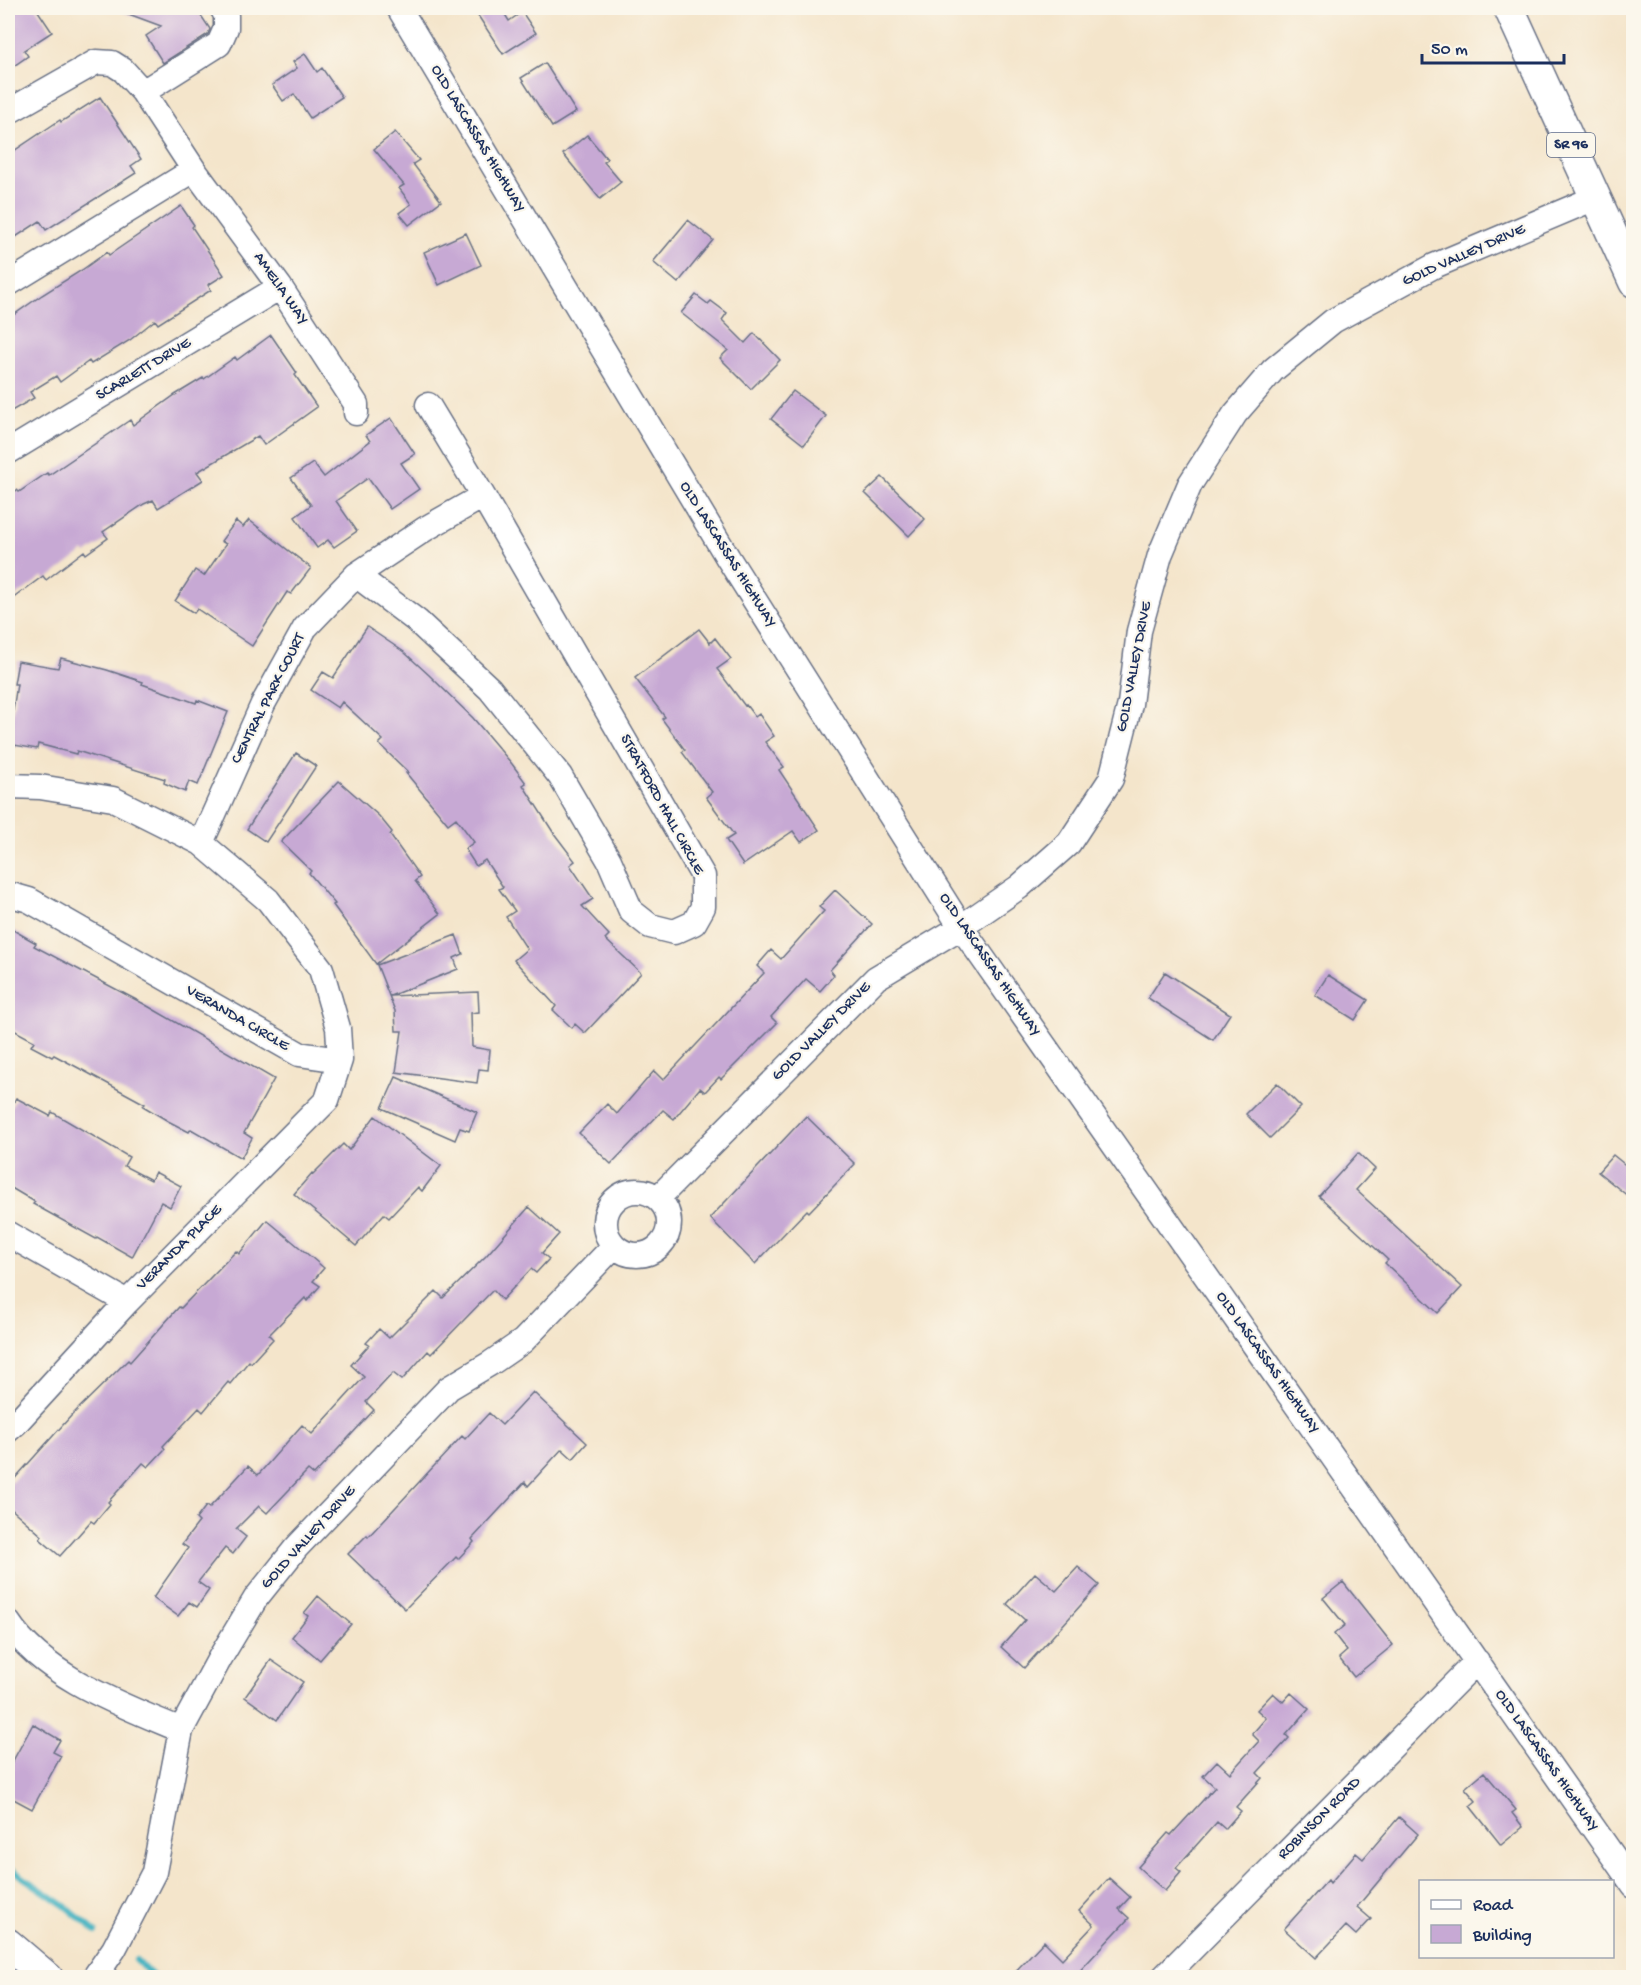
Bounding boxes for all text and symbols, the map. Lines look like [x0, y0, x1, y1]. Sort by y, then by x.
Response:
scale bar [1422, 27, 1564, 65]
text: 50 m [1431, 40, 1468, 61]
street label: OLD LASCASSAS HIGHWAY [425, 62, 529, 216]
road number: SR 96 [1547, 133, 1595, 157]
street label: GOLD VALLEY DRIVE [1400, 220, 1529, 292]
street label: AMELIA WAY [248, 249, 312, 329]
street label: SCARLETT DRIVE [93, 334, 196, 406]
street label: OLD LASCASSAS HIGHWAY [674, 478, 780, 632]
street label: GOLD VALLEY DRIVE [1113, 599, 1157, 734]
street label: CENTRAL PARK COURT [228, 630, 311, 767]
street label: STRATFORD HALL CIRCLE [615, 732, 708, 879]
street label: OLD LASCASSAS HIGHWAY [934, 890, 1044, 1040]
street label: GOLD VALLEY DRIVE [768, 978, 876, 1086]
street label: VERANDA CIRCLE [181, 981, 293, 1057]
street label: VERANDA PLACE [132, 1200, 228, 1296]
street label: OLD LASCASSAS HIGHWAY [1211, 1288, 1323, 1438]
street label: GOLD VALLEY DRIVE [258, 1482, 361, 1594]
street label: OLD LASCASSAS HIGHWAY [1490, 1686, 1602, 1836]
street label: ROBINSON ROAD [1275, 1773, 1366, 1864]
legend [1419, 1880, 1614, 1958]
text: Road [1473, 1896, 1514, 1917]
text: Building [1472, 1926, 1532, 1947]

